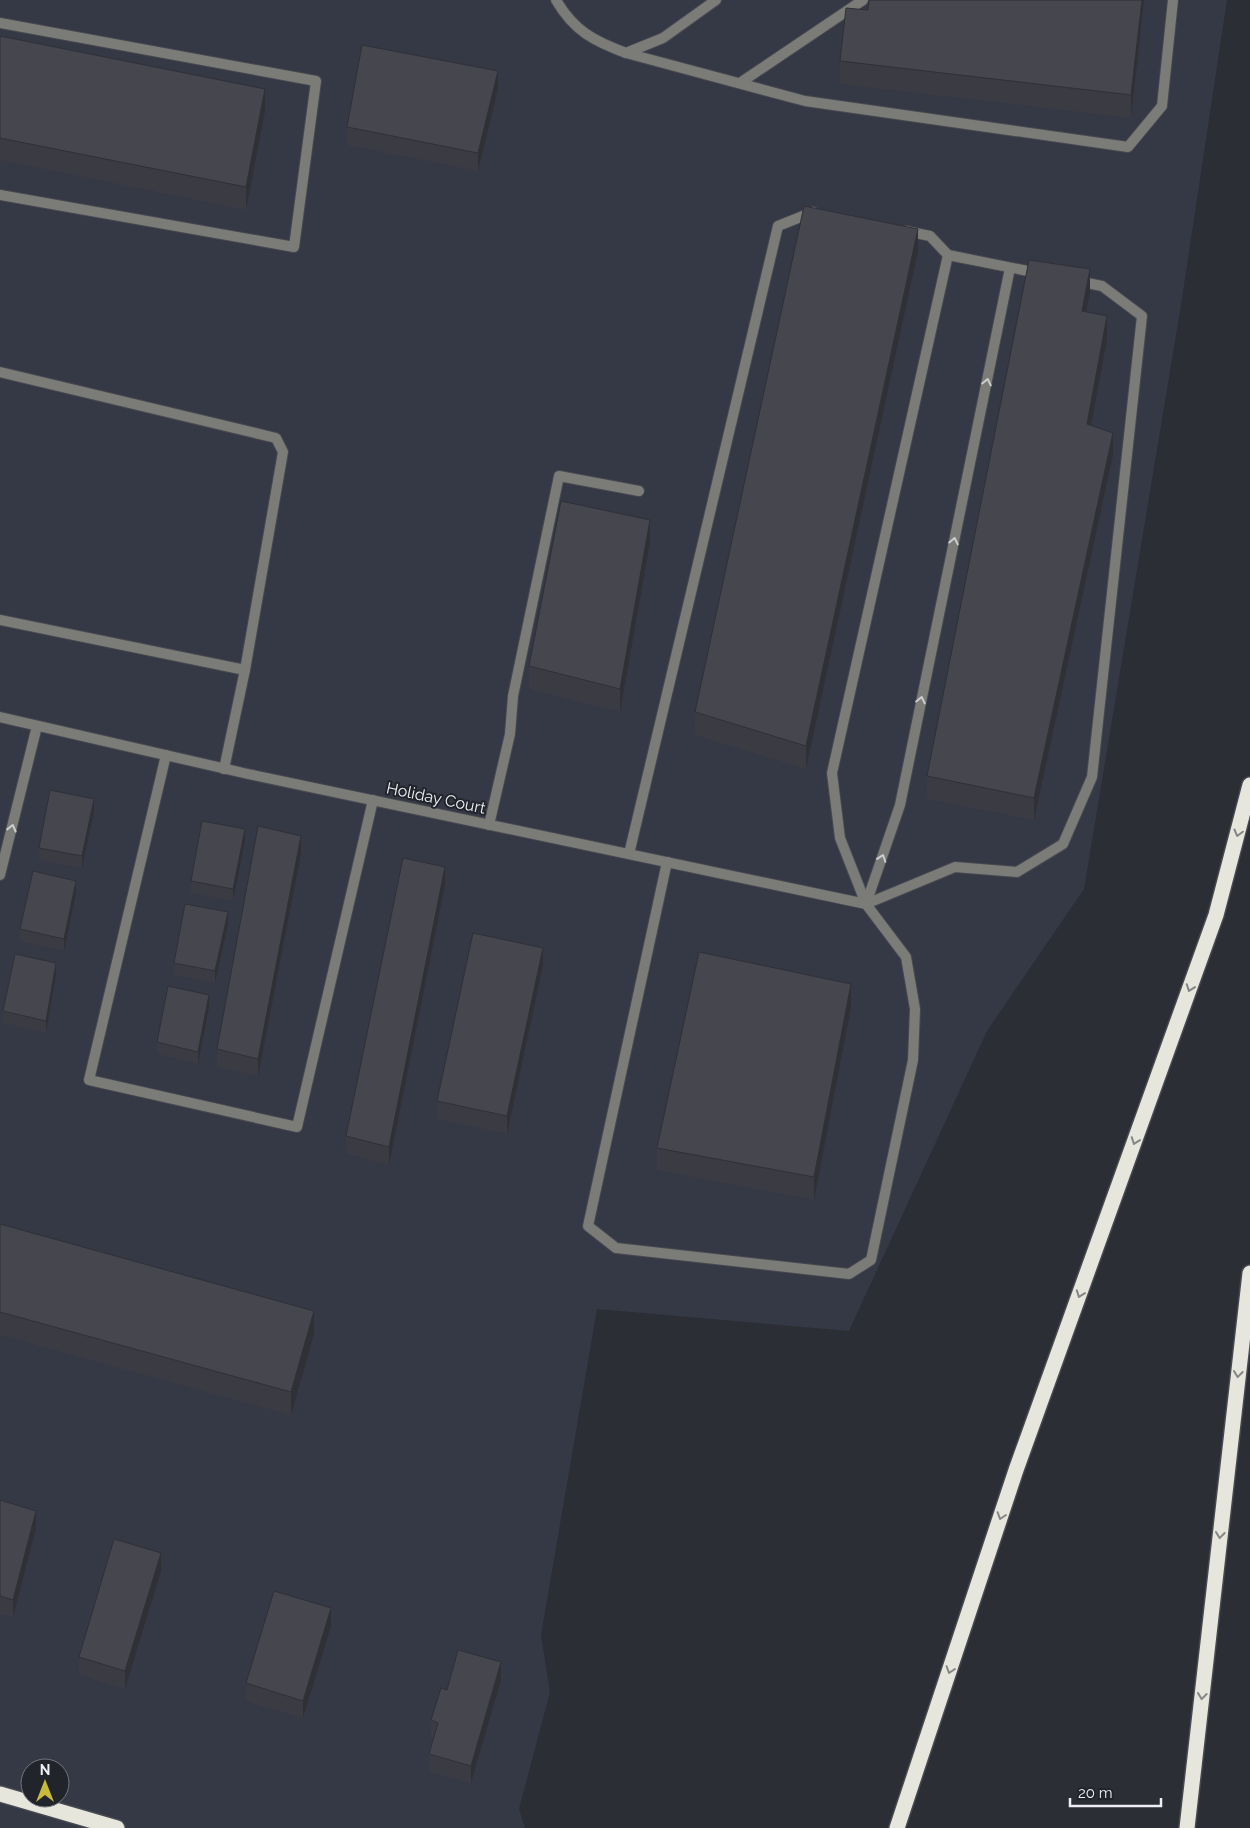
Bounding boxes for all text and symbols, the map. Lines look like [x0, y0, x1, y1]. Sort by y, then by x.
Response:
one-way arrow [981, 378, 992, 386]
one-way arrow [948, 537, 959, 546]
one-way arrow [915, 696, 926, 705]
street label: Holiday Court [385, 778, 488, 818]
one-way arrow [6, 823, 17, 832]
one-way arrow [1233, 828, 1243, 836]
one-way arrow [876, 854, 886, 862]
one-way arrow [1186, 983, 1196, 992]
one-way arrow [1131, 1136, 1141, 1144]
one-way arrow [1076, 1289, 1086, 1297]
one-way arrow [1233, 1370, 1244, 1378]
one-way arrow [997, 1512, 1007, 1520]
one-way arrow [1215, 1531, 1226, 1539]
one-way arrow [945, 1666, 955, 1674]
one-way arrow [1197, 1693, 1208, 1701]
north arrow [20, 1758, 70, 1808]
text: N [40, 1762, 50, 1778]
scale bar [1070, 1776, 1161, 1808]
text: 20 m [1078, 1784, 1113, 1802]

